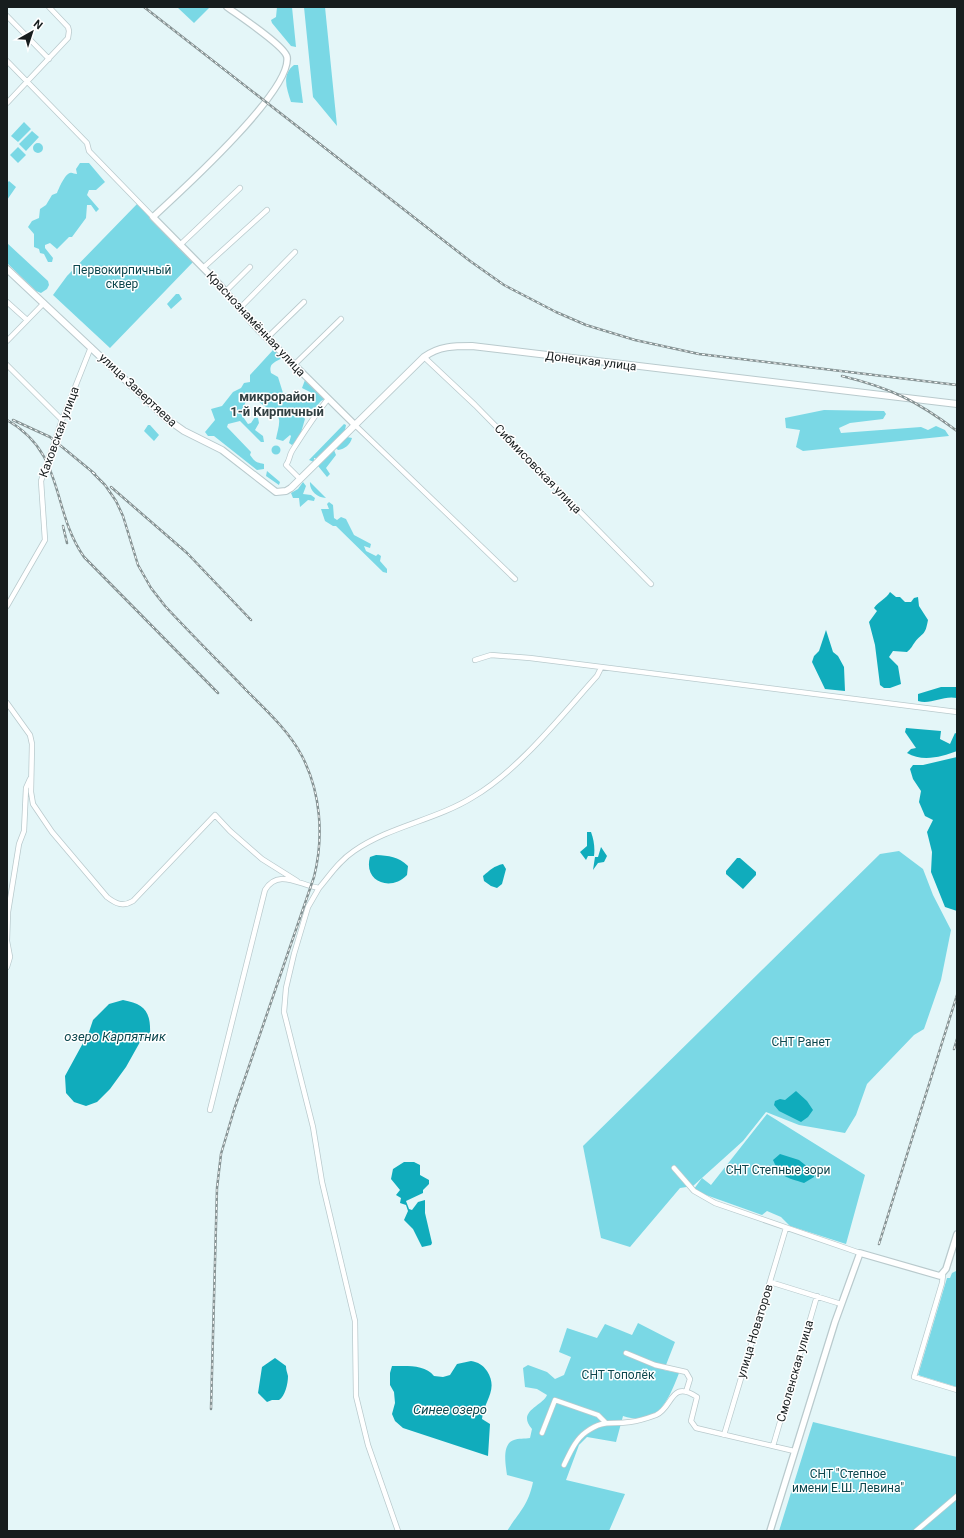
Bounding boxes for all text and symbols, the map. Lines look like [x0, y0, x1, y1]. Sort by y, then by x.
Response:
north arrow [12, 12, 52, 52]
text: N [31, 17, 45, 32]
park label: Первокирпичный сквер [72, 263, 172, 291]
street label: Краснознамённая улица [204, 269, 308, 379]
street label: Донецкая улица [545, 348, 637, 374]
street label: улица Завертяева [96, 350, 180, 430]
street label: Каховская улица [36, 385, 82, 479]
district label: микрорайон 1-й Кирпичный [230, 389, 324, 419]
street label: Сибмисовская улица [492, 421, 584, 517]
water label: озеро Карпятник [64, 1029, 167, 1044]
park label: СНТ Ранет [771, 1035, 831, 1049]
park label: СНТ Степные зори [726, 1163, 830, 1177]
street label: улица Новаторов [734, 1282, 776, 1380]
street label: Смоленская улица [774, 1318, 816, 1424]
park label: СНТ Тополёк [582, 1368, 655, 1382]
water label: Синее озеро [413, 1402, 487, 1417]
park label: СНТ "Степное имени Е.Ш. Левина" [792, 1467, 904, 1495]

